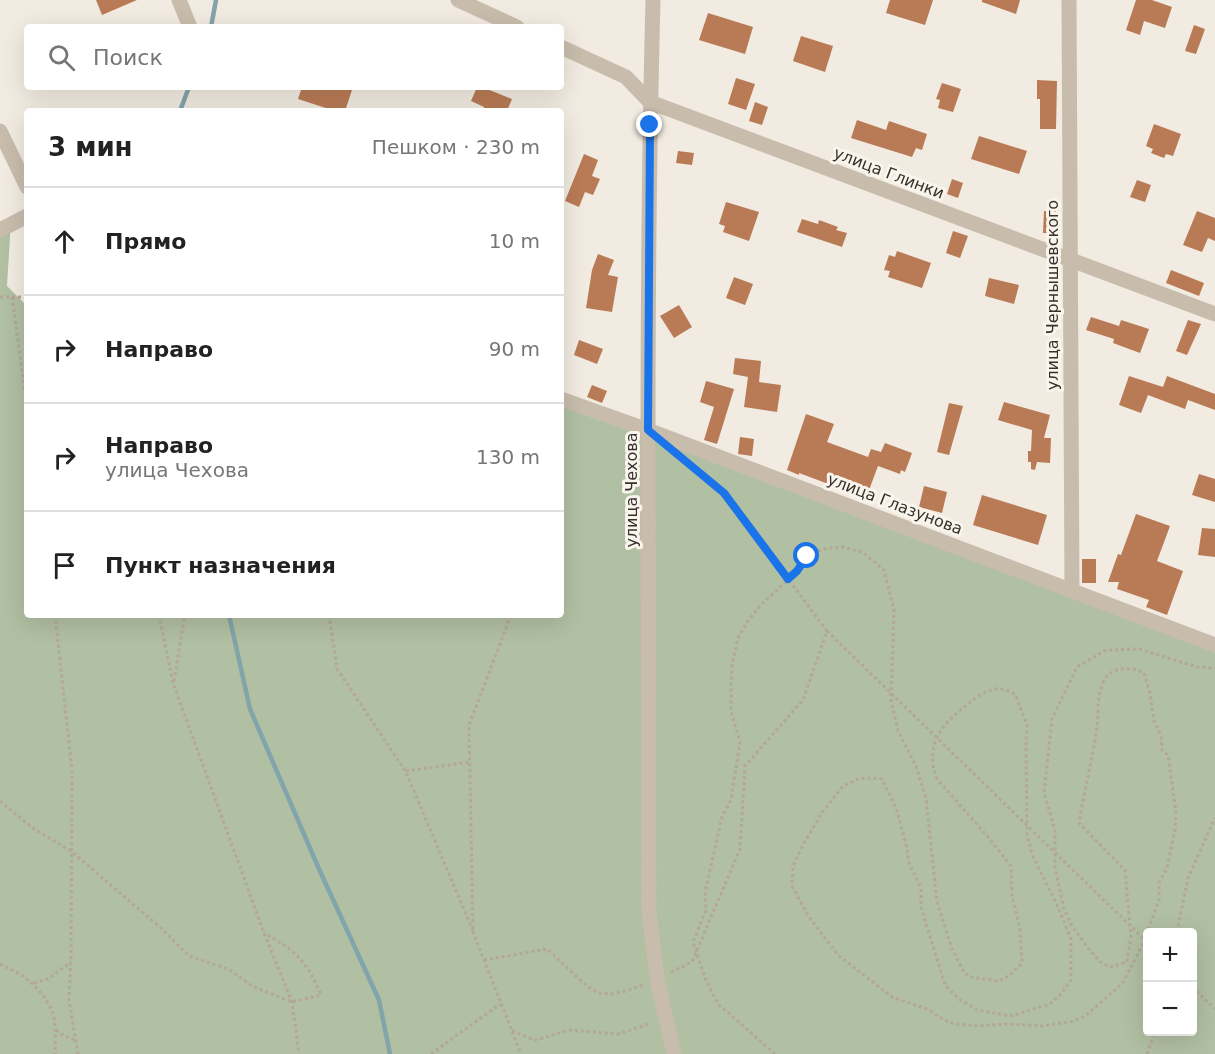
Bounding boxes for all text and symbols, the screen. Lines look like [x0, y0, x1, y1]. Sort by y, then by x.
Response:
search box [24, 24, 564, 90]
icon: search [45, 41, 78, 74]
text: Поиск [93, 45, 163, 70]
route end [636, 111, 662, 137]
text: 3 мин [48, 132, 133, 162]
text: Пешком · 230 m [372, 135, 540, 159]
street label: улица Глинки [831, 143, 947, 203]
street label: улица Чернышевского [1043, 200, 1062, 390]
icon: ahead [48, 225, 81, 258]
text: Прямо [105, 229, 186, 254]
text: 10 m [489, 229, 540, 253]
icon: right [48, 333, 81, 366]
text: Направо [105, 337, 213, 362]
text: 90 m [489, 337, 540, 361]
street label: улица Чехова [622, 432, 641, 548]
text: Направо [105, 433, 213, 458]
icon: right [48, 441, 81, 474]
text: 130 m [476, 445, 540, 469]
text: улица Чехова [105, 458, 249, 482]
street label: улица Глазунова [825, 469, 965, 539]
route start [793, 542, 819, 568]
icon: arrive [48, 549, 81, 582]
text: Пункт назначения [105, 553, 336, 578]
map controls [1143, 928, 1197, 1036]
button: + [1143, 928, 1197, 982]
button: − [1143, 982, 1197, 1036]

